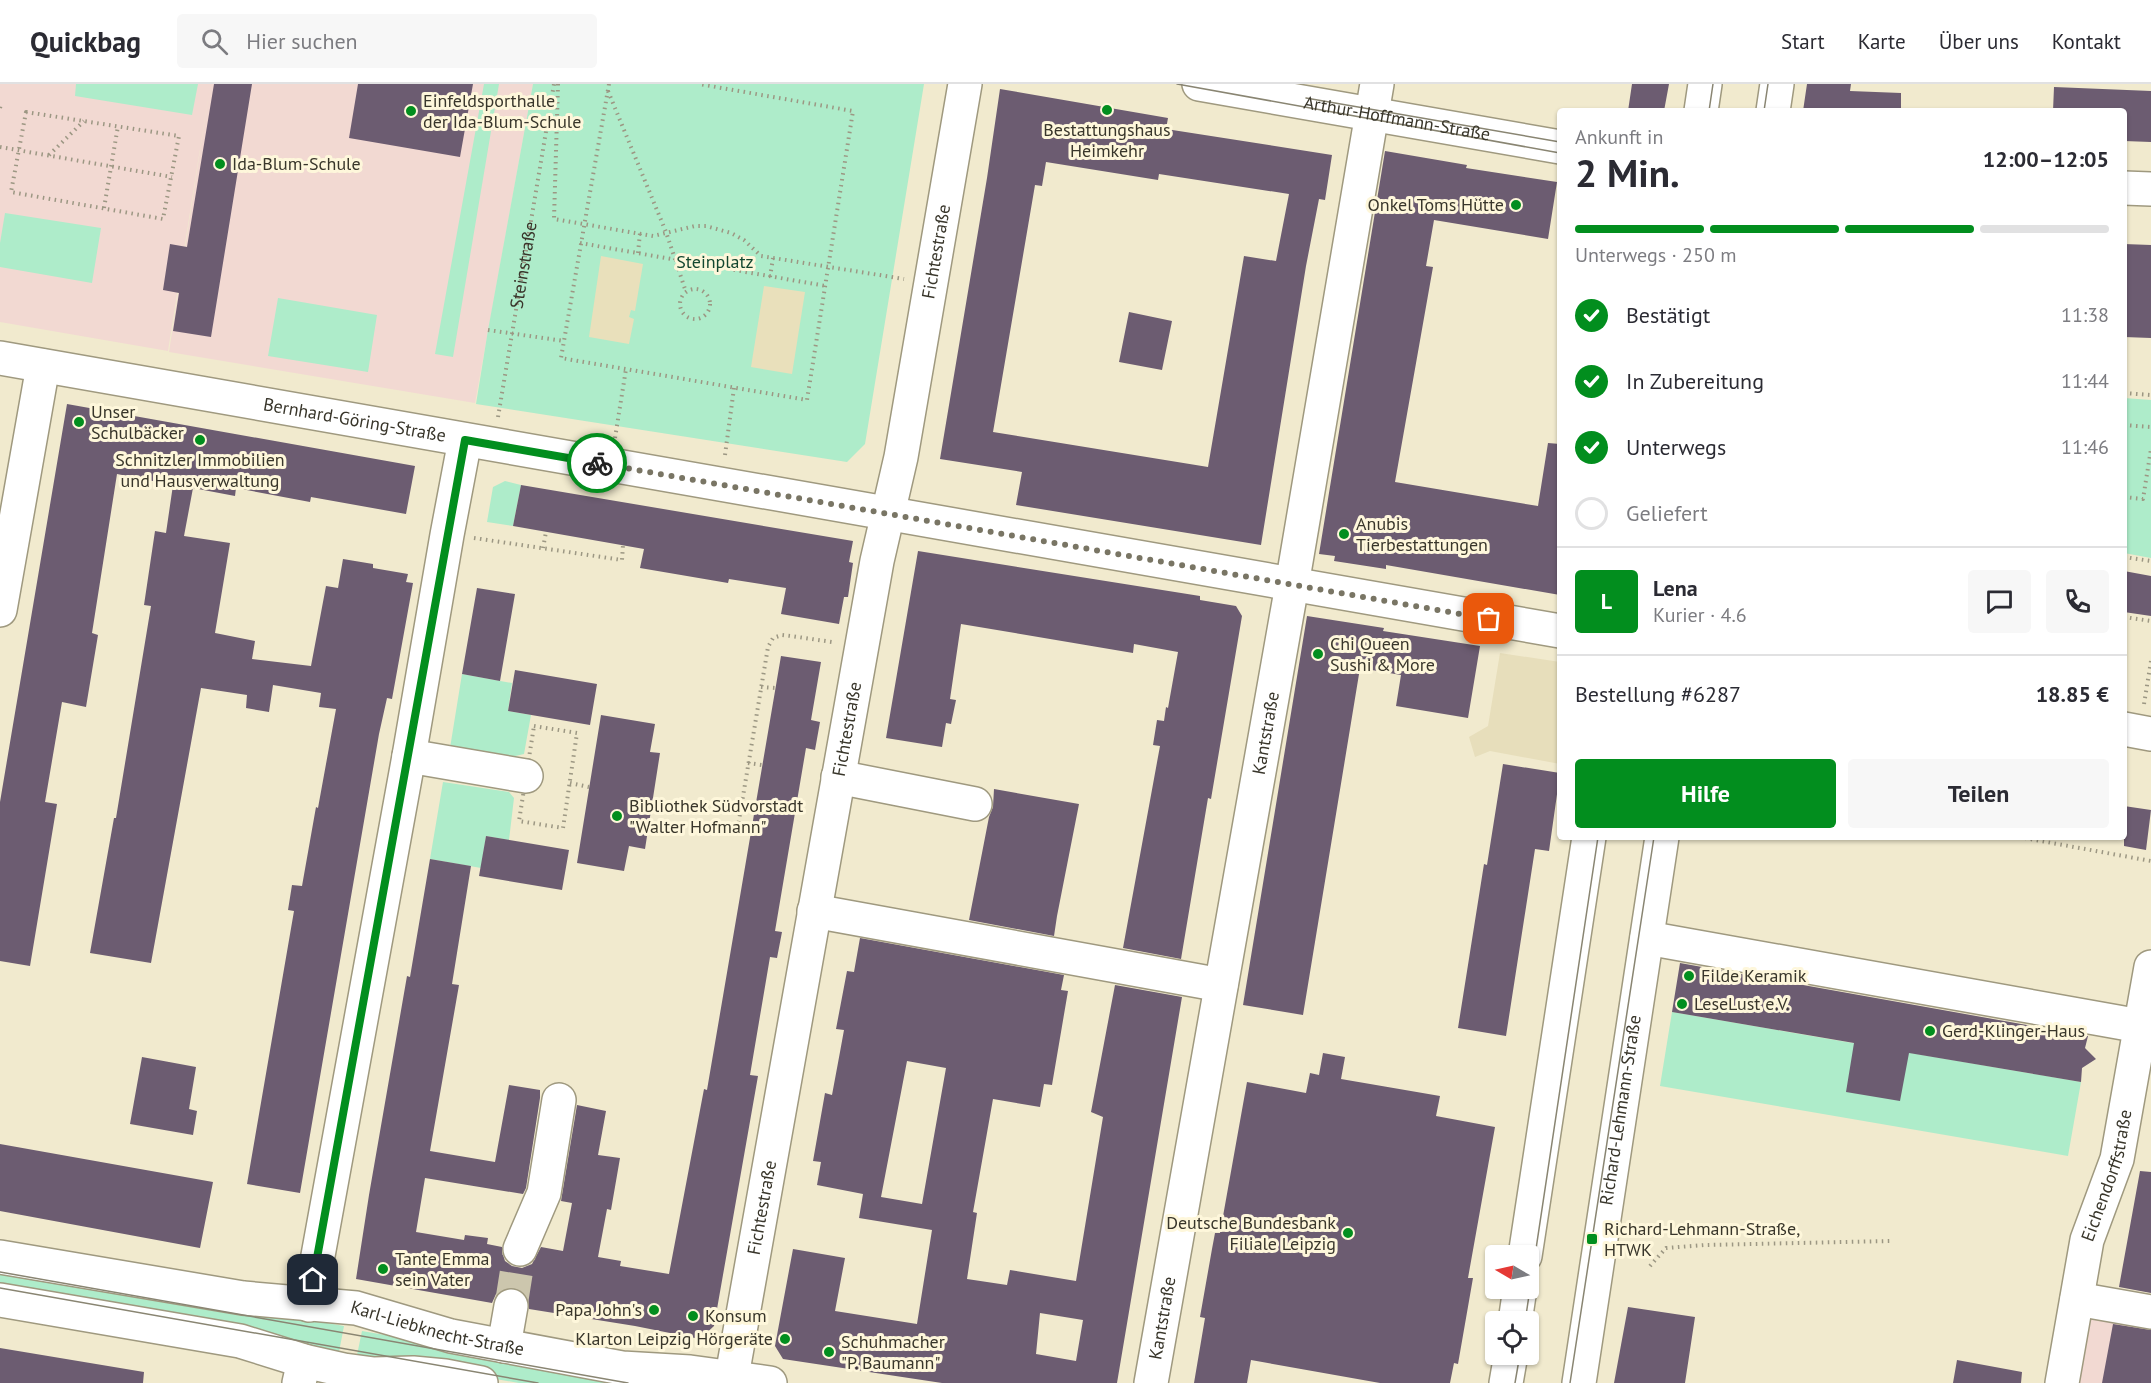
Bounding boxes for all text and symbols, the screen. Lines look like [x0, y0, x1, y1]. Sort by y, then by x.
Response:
search box [177, 14, 597, 68]
text: Quickbag [30, 23, 141, 60]
icon: search [198, 25, 231, 58]
text: Hier suchen [246, 27, 358, 55]
text: Start [1781, 28, 1825, 55]
text: Karte [1858, 28, 1906, 55]
text: Über uns [1939, 28, 2019, 55]
text: Kontakt [2052, 28, 2121, 55]
place label: Einfeldsporthalle der Ida-Blum-Schule [423, 89, 581, 133]
street label: Arthur-Hoffmann-Straße [1302, 91, 1492, 146]
marker: Bestattungshaus Heimkehr [1100, 103, 1114, 117]
marker: Einfeldsporthalle der Ida-Blum-Schule [404, 104, 418, 118]
place label: Bestattungshaus Heimkehr [1043, 118, 1171, 162]
text: Ankunft in [1575, 124, 1663, 150]
text: 12:00–12:05 [1983, 145, 2109, 173]
text: 2 Min. [1575, 147, 1680, 198]
place label: Ida-Blum-Schule [232, 152, 361, 175]
marker: Ida-Blum-Schule [213, 157, 227, 171]
place label: Onkel Toms Hütte [1368, 193, 1504, 216]
marker: Onkel Toms Hütte [1509, 198, 1523, 212]
street label: Fichtestraße [916, 202, 955, 301]
street label: Steinstraße [504, 220, 542, 310]
text: Unterwegs · 250 m [1575, 242, 1736, 268]
park label: Steinplatz [676, 250, 754, 273]
icon: check [1575, 299, 1608, 332]
text: Bestätigt [1626, 301, 1710, 329]
text: 11:38 [2061, 302, 2109, 328]
icon: check [1575, 365, 1608, 398]
text: In Zubereitung [1626, 367, 1764, 395]
text: 11:44 [2061, 368, 2109, 394]
street label: Bernhard-Göring-Straße [262, 392, 448, 447]
place label: Unser Schulbäcker [91, 400, 184, 444]
marker: Unser Schulbäcker [72, 415, 86, 429]
icon: check [1575, 431, 1608, 464]
marker: Schnitzler Immobilien und Hausverwaltung [193, 433, 207, 447]
courier [567, 433, 627, 493]
text: Unterwegs [1626, 433, 1726, 461]
text: 11:46 [2061, 434, 2109, 460]
icon: bike [581, 447, 614, 480]
place label: Schnitzler Immobilien und Hausverwaltung [115, 448, 285, 492]
text: Geliefert [1626, 499, 1708, 527]
place label: Anubis Tierbestattungen [1356, 512, 1488, 556]
marker: Anubis Tierbestattungen [1337, 527, 1351, 541]
button: chat [1968, 570, 2031, 633]
button: phone [2046, 570, 2109, 633]
text: Lena [1653, 574, 1698, 602]
text: L [1601, 587, 1612, 615]
pin [1463, 593, 1514, 644]
icon: bag [1472, 602, 1505, 635]
text: Kurier · 4.6 [1653, 602, 1747, 628]
place label: Chi Queen Sushi & More [1330, 632, 1435, 676]
marker: Chi Queen Sushi & More [1311, 647, 1325, 661]
street label: Fichtestraße [827, 680, 866, 778]
text: Bestellung #6287 [1575, 680, 1741, 708]
text: 18.85 € [2036, 680, 2109, 708]
street label: Kantstraße [1247, 690, 1284, 776]
button: Hilfe [1575, 759, 1836, 828]
button: Teilen [1848, 759, 2109, 828]
place label: Bibliothek Südvorstadt "Walter Hofmann" [629, 794, 803, 838]
marker: Bibliothek Südvorstadt "Walter Hofmann" [610, 809, 624, 823]
place label: Filde Keramik [1701, 964, 1807, 987]
marker: Filde Keramik [1682, 969, 1696, 983]
place label: LeseLust e.V. [1694, 992, 1790, 1015]
marker: LeseLust e.V. [1675, 997, 1689, 1011]
street label: Richard-Lehmann-Straße [1594, 1013, 1646, 1207]
place label: Gerd-Klinger-Haus [1942, 1019, 2085, 1042]
marker: Gerd-Klinger-Haus [1923, 1024, 1937, 1038]
street label: Eichendorffstraße [2076, 1108, 2137, 1244]
street label: Fichtestraße [742, 1158, 781, 1257]
place label: Deutsche Bundesbank Filiale Leipzig [1166, 1211, 1336, 1255]
place label: Richard-Lehmann-Straße, HTWK [1604, 1217, 1800, 1261]
marker: Deutsche Bundesbank Filiale Leipzig [1341, 1226, 1355, 1240]
marker: Richard-Lehmann-Straße, HTWK [1585, 1232, 1599, 1246]
north arrow [1485, 1245, 1539, 1299]
map controls [1485, 1245, 1539, 1365]
place label: Tante Emma sein Vater [395, 1247, 490, 1291]
pin [287, 1254, 338, 1305]
marker: Tante Emma sein Vater [376, 1262, 390, 1276]
icon: home [296, 1263, 329, 1296]
street label: Kantstraße [1143, 1275, 1181, 1361]
street label: Karl-Liebknecht-Straße [348, 1295, 526, 1360]
place label: Papa John's [555, 1298, 642, 1321]
marker: Papa John's [647, 1303, 661, 1317]
place label: Konsum [705, 1304, 767, 1327]
marker: Konsum [686, 1309, 700, 1323]
button: locate [1485, 1311, 1539, 1365]
place label: Klarton Leipzig Hörgeräte [575, 1327, 773, 1350]
place label: Schuhmacher "P. Baumann" [841, 1330, 945, 1374]
marker: Klarton Leipzig Hörgeräte [778, 1332, 792, 1346]
marker: Schuhmacher "P. Baumann" [822, 1345, 836, 1359]

